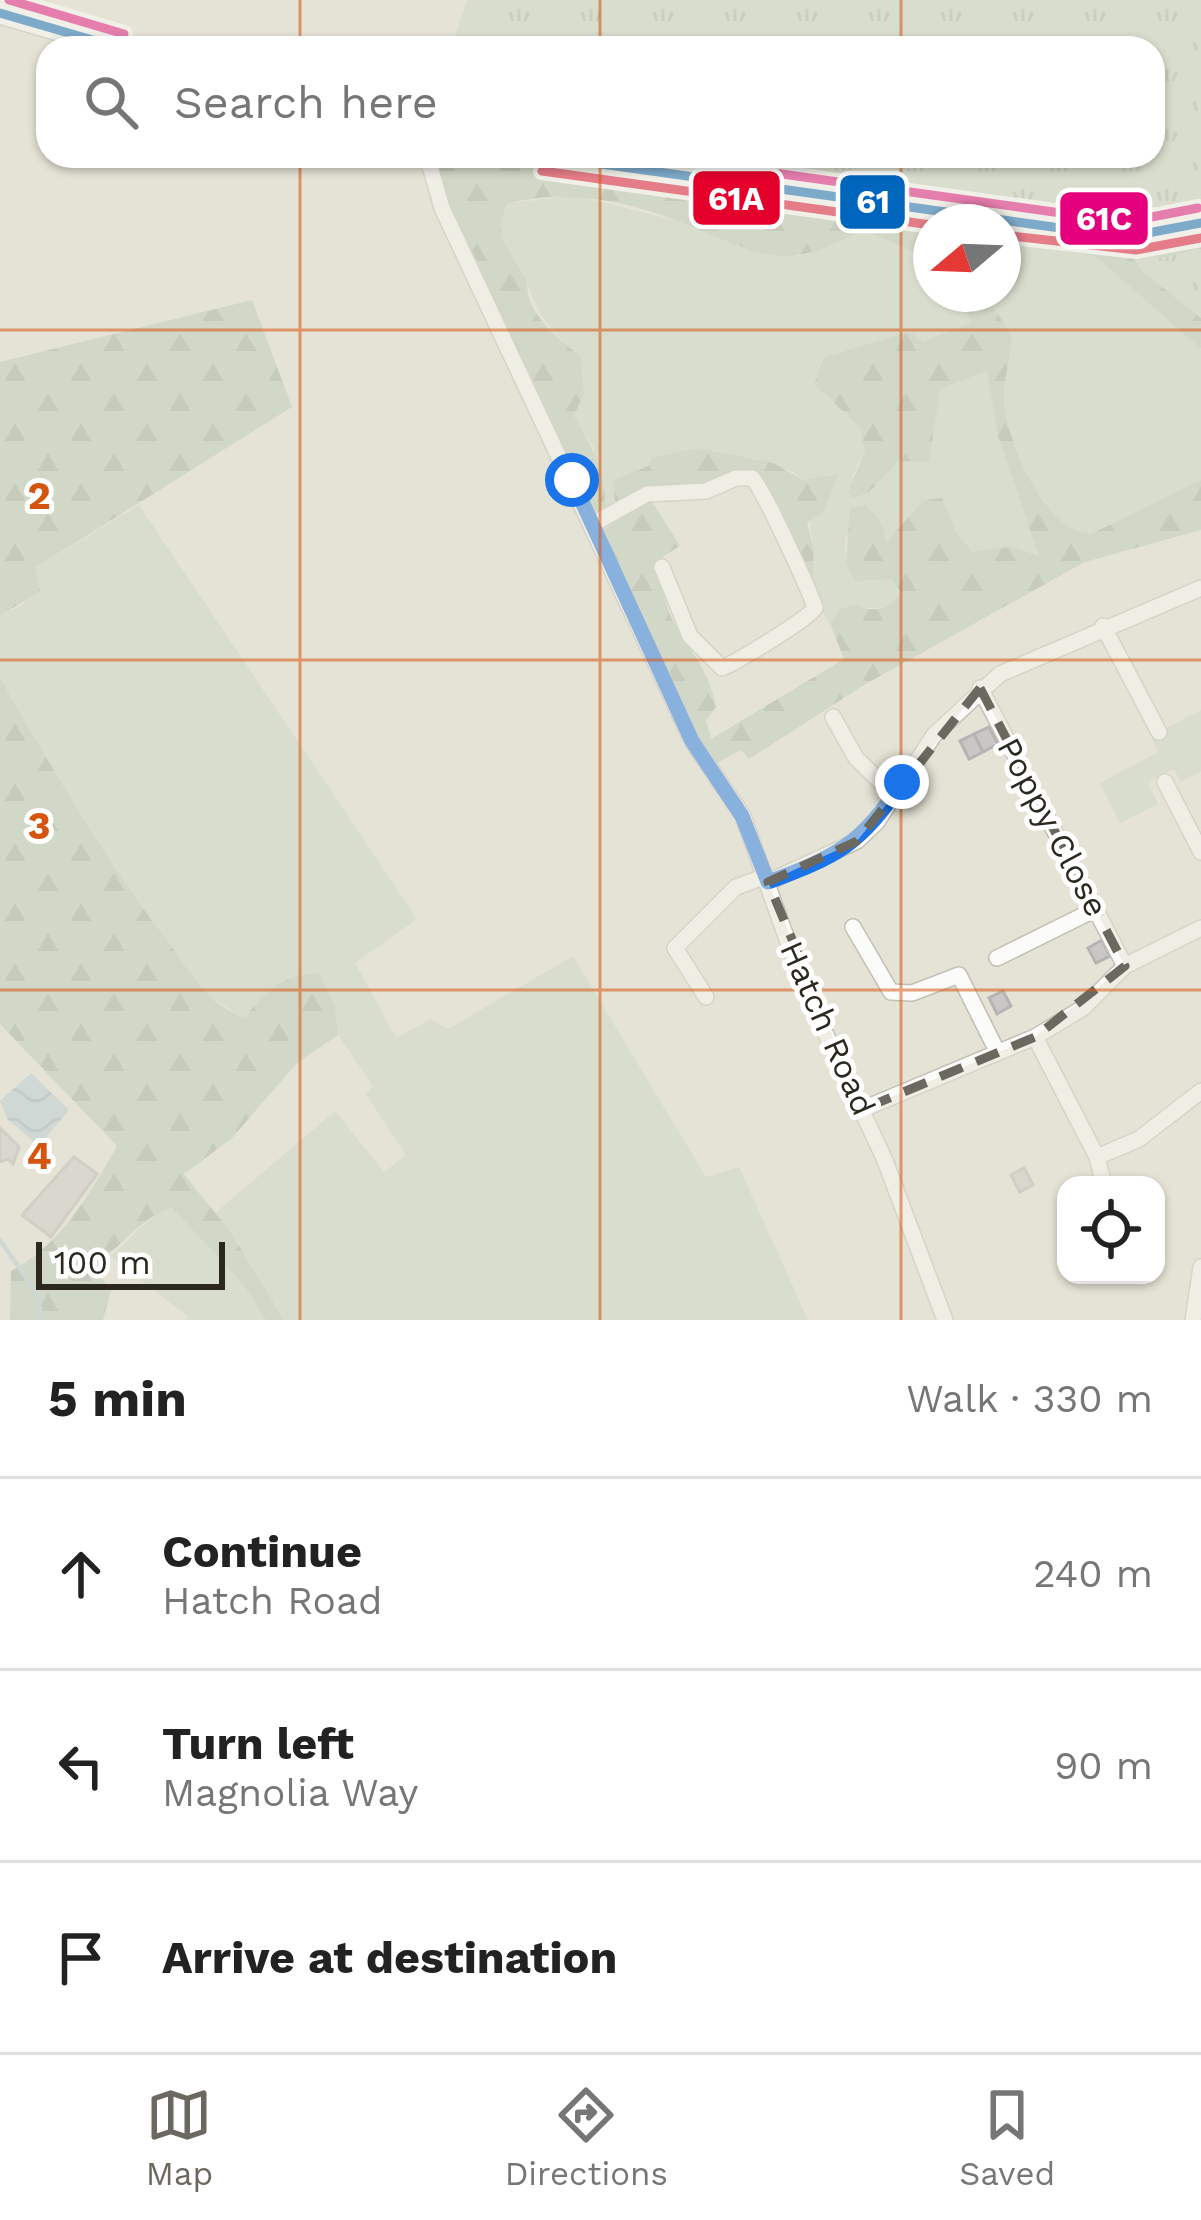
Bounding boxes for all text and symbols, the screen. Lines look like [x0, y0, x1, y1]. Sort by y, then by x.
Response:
search box [36, 36, 1165, 168]
icon: search [78, 69, 144, 135]
text: Search here [174, 76, 438, 129]
line badge: 61A [691, 169, 782, 227]
line badge: 61 [838, 173, 907, 231]
text: 61A [708, 179, 765, 218]
text: 61 [856, 182, 890, 221]
line badge: 61C [1058, 190, 1150, 247]
text: 61C [1076, 199, 1132, 238]
north arrow [913, 204, 1021, 312]
route start [545, 453, 599, 507]
text: 2 [27, 473, 51, 518]
street label: Poppy Close [990, 731, 1116, 923]
route end [875, 755, 929, 809]
text: 3 [27, 803, 51, 848]
street label: Hatch Road [772, 935, 884, 1121]
text: 4 [26, 1133, 52, 1178]
map controls [1057, 1176, 1165, 1284]
button: locate [1057, 1176, 1165, 1284]
scale bar [36, 1236, 225, 1289]
text: 100 m [54, 1243, 151, 1282]
text: 5 min [48, 1369, 187, 1428]
text: Walk · 330 m [906, 1376, 1153, 1421]
text: Continue [162, 1525, 362, 1578]
icon: ahead [48, 1541, 114, 1607]
text: 240 m [1033, 1551, 1153, 1596]
text: Hatch Road [162, 1578, 383, 1623]
text: Turn left [162, 1717, 354, 1770]
icon: left [48, 1733, 114, 1799]
text: 90 m [1054, 1743, 1153, 1788]
text: Magnolia Way [162, 1770, 418, 1815]
icon: arrive [48, 1925, 114, 1991]
text: Arrive at destination [162, 1931, 617, 1984]
tab: Map [146, 2082, 213, 2193]
tab: Directions [505, 2082, 668, 2193]
tab: Saved [959, 2082, 1055, 2193]

